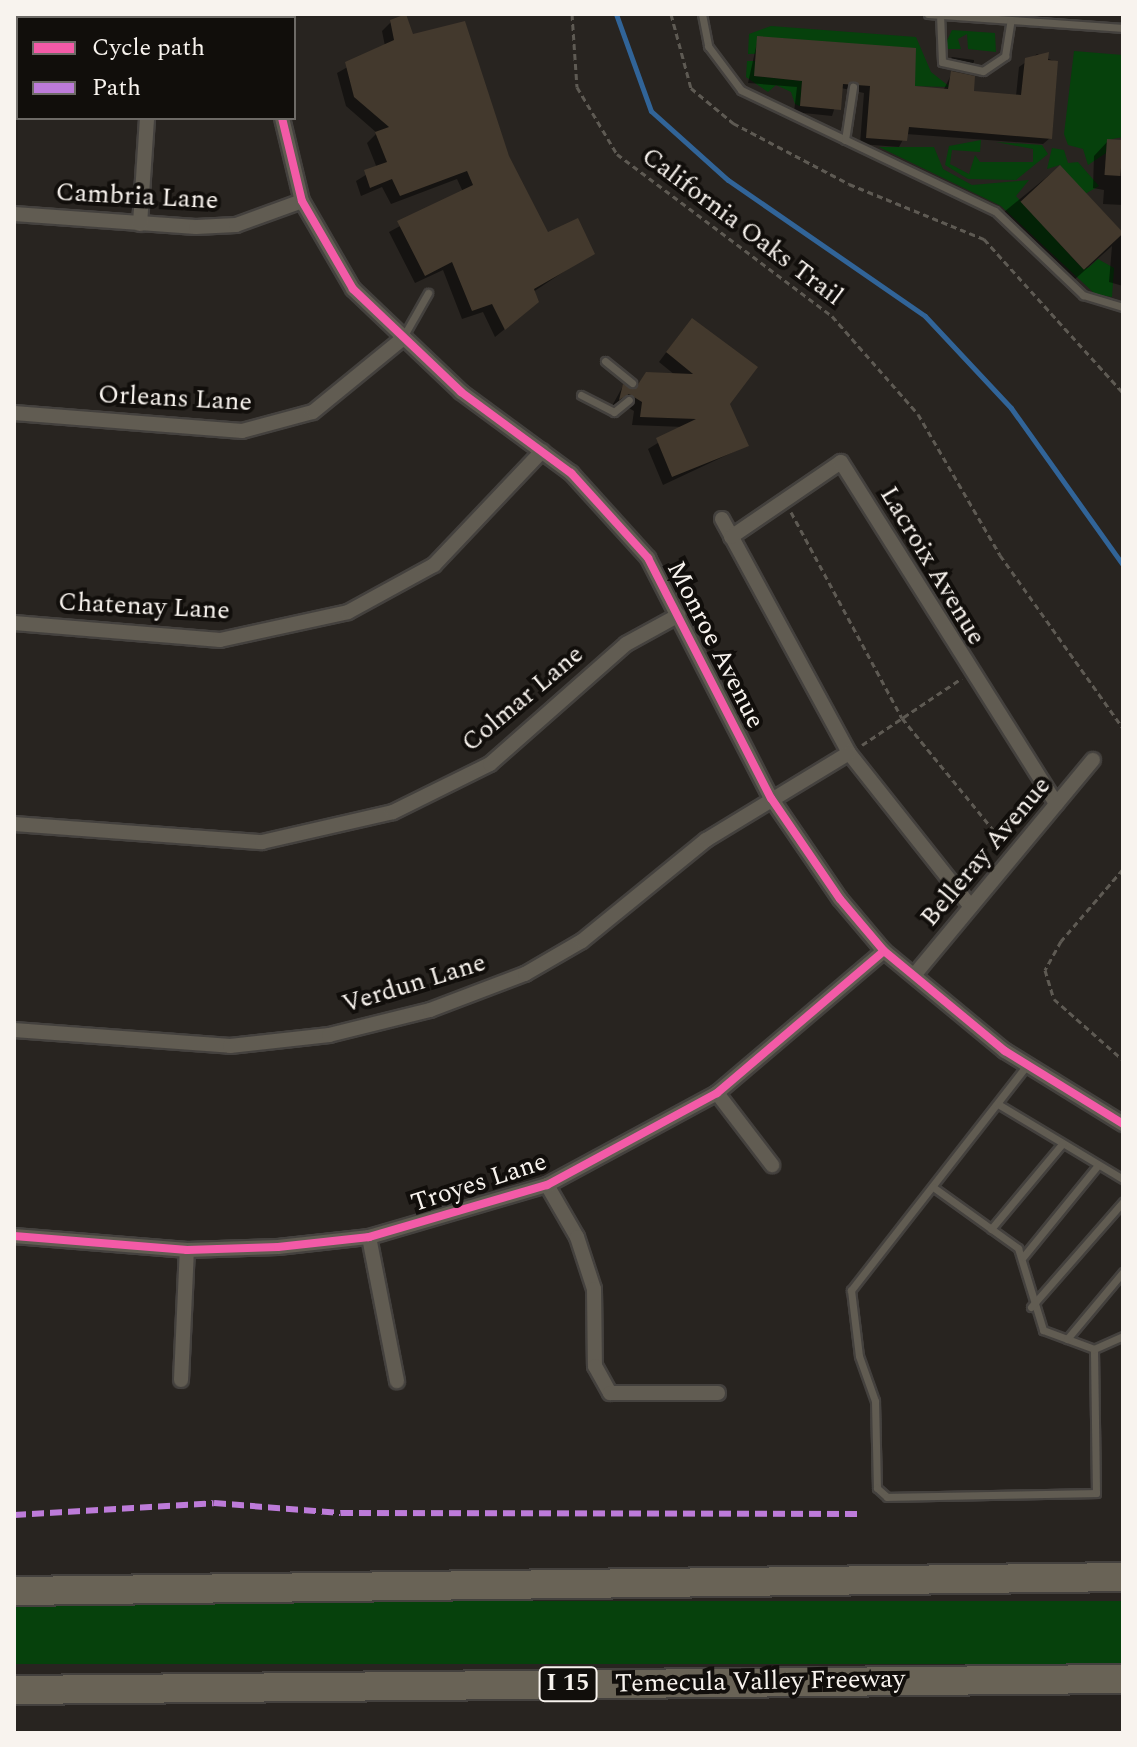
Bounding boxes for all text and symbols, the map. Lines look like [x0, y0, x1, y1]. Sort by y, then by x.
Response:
legend [16, 16, 296, 120]
text: Cycle path [92, 30, 205, 66]
text: Path [92, 70, 141, 106]
street label: California Oaks Trail [635, 141, 849, 313]
street label: Cambria Lane [55, 177, 219, 217]
street label: Orleans Lane [97, 379, 253, 419]
street label: Lacroix Avenue [872, 481, 992, 651]
street label: Monroe Avenue [659, 556, 771, 734]
street label: Chatenay Lane [57, 587, 231, 627]
street label: Colmar Lane [456, 639, 590, 759]
street label: Belleray Avenue [914, 771, 1058, 933]
street label: Verdun Lane [338, 947, 490, 1021]
street label: Troyes Lane [407, 1146, 551, 1220]
road number: I 15 [538, 1664, 598, 1704]
street label: Temecula Valley Freeway [615, 1664, 905, 1700]

